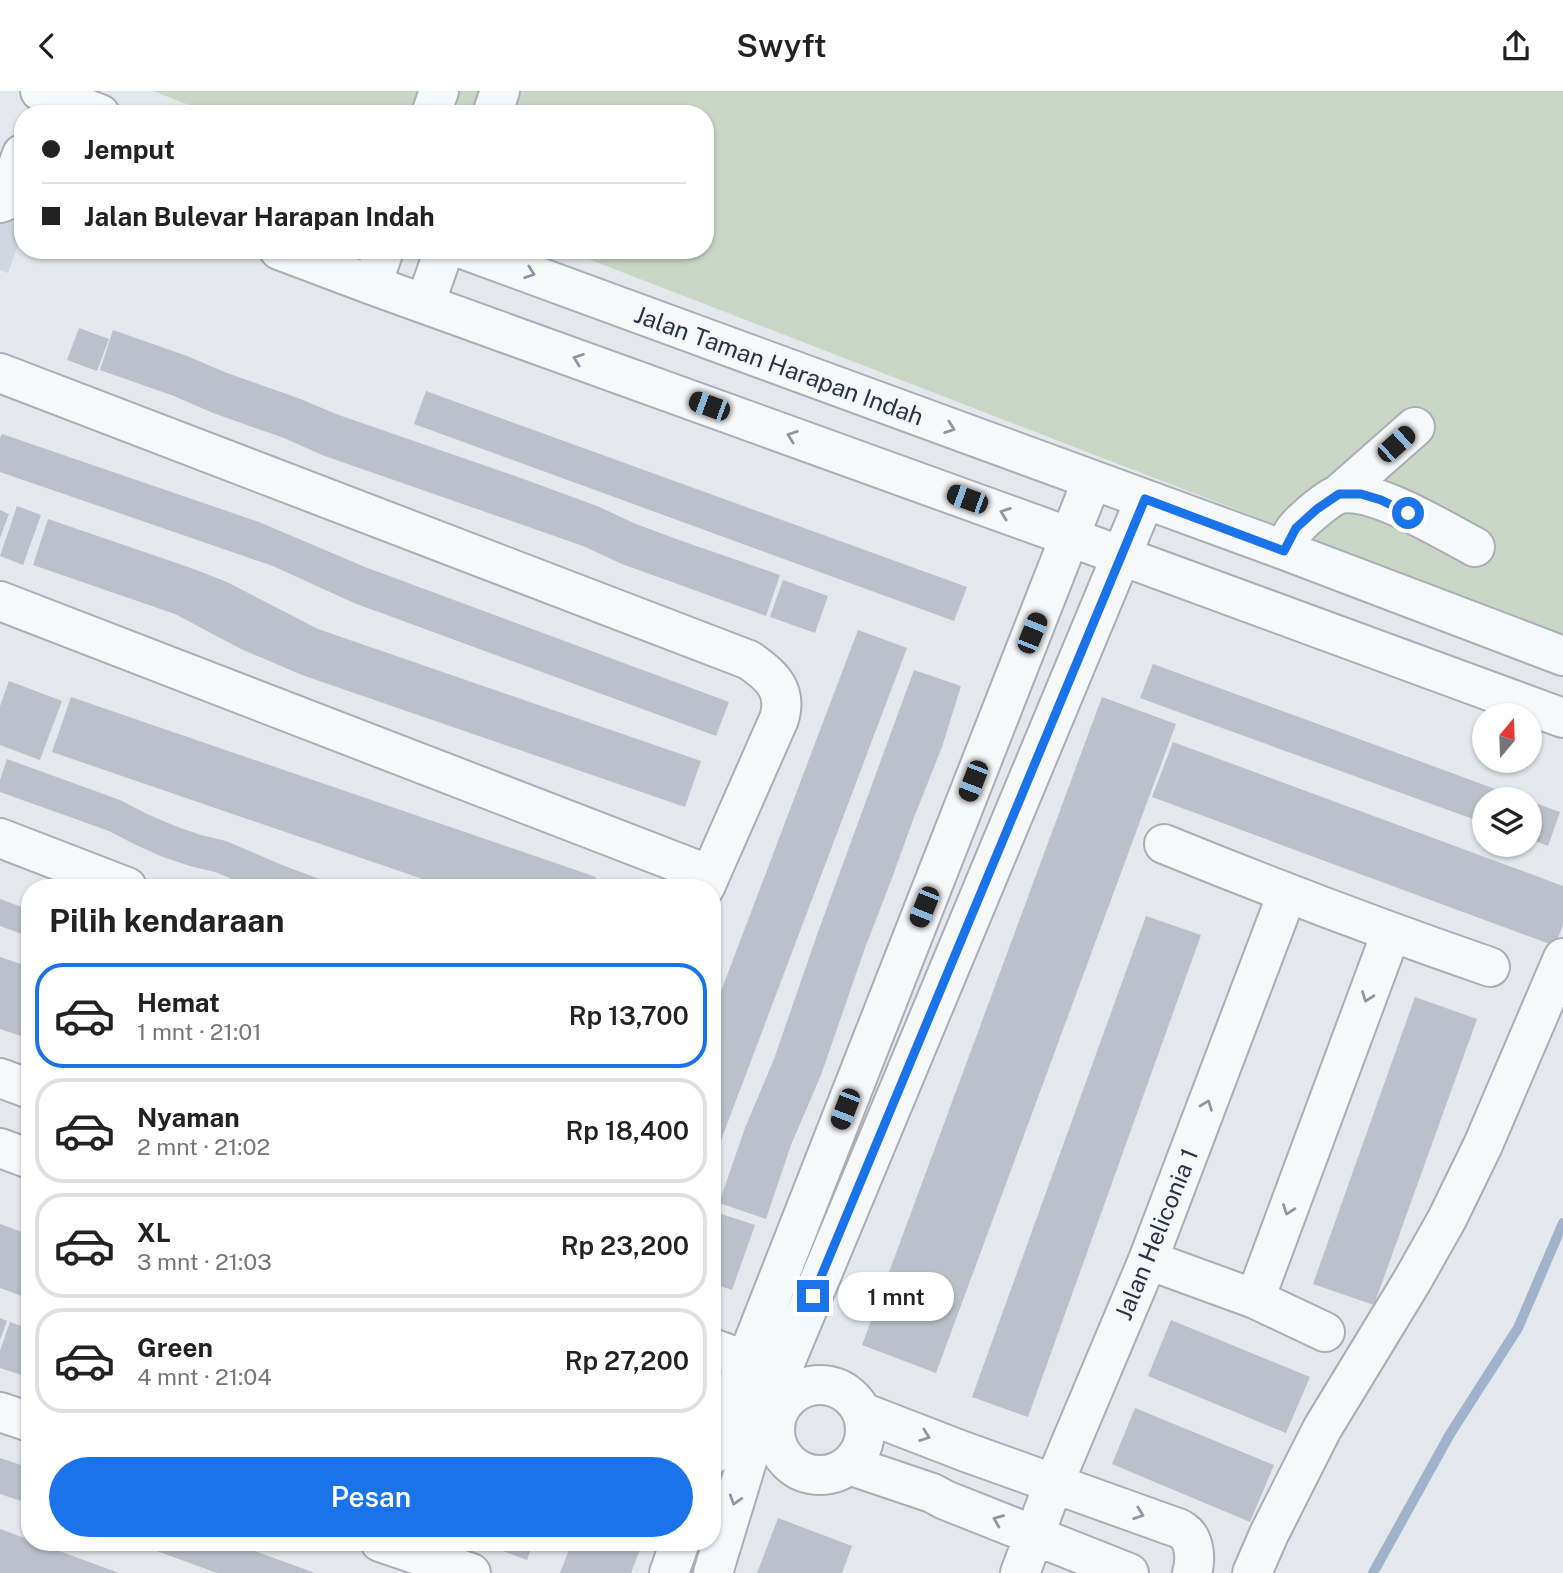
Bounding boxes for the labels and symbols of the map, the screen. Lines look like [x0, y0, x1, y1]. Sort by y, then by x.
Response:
one-way arrow [523, 265, 535, 279]
street label: Jalan Taman Harapan Indah [631, 300, 927, 430]
one-way arrow [572, 353, 584, 367]
car [686, 389, 733, 423]
one-way arrow [943, 419, 955, 433]
car [1374, 422, 1419, 466]
one-way arrow [786, 430, 798, 444]
car [944, 482, 991, 516]
route start [1392, 497, 1424, 529]
one-way arrow [1000, 508, 1012, 522]
car [1015, 610, 1050, 656]
north arrow [1472, 703, 1542, 773]
car [956, 758, 991, 804]
car [907, 884, 942, 930]
one-way arrow [1361, 990, 1375, 1002]
car [828, 1086, 863, 1132]
one-way arrow [1199, 1099, 1213, 1111]
street label: Jalan Heliconia 1 [1109, 1144, 1203, 1324]
one-way arrow [1282, 1204, 1296, 1216]
callout: 1 mnt [838, 1271, 953, 1321]
route end [797, 1280, 829, 1312]
one-way arrow [919, 1428, 931, 1442]
one-way arrow [729, 1494, 744, 1506]
one-way arrow [1133, 1506, 1145, 1520]
one-way arrow [992, 1515, 1004, 1529]

